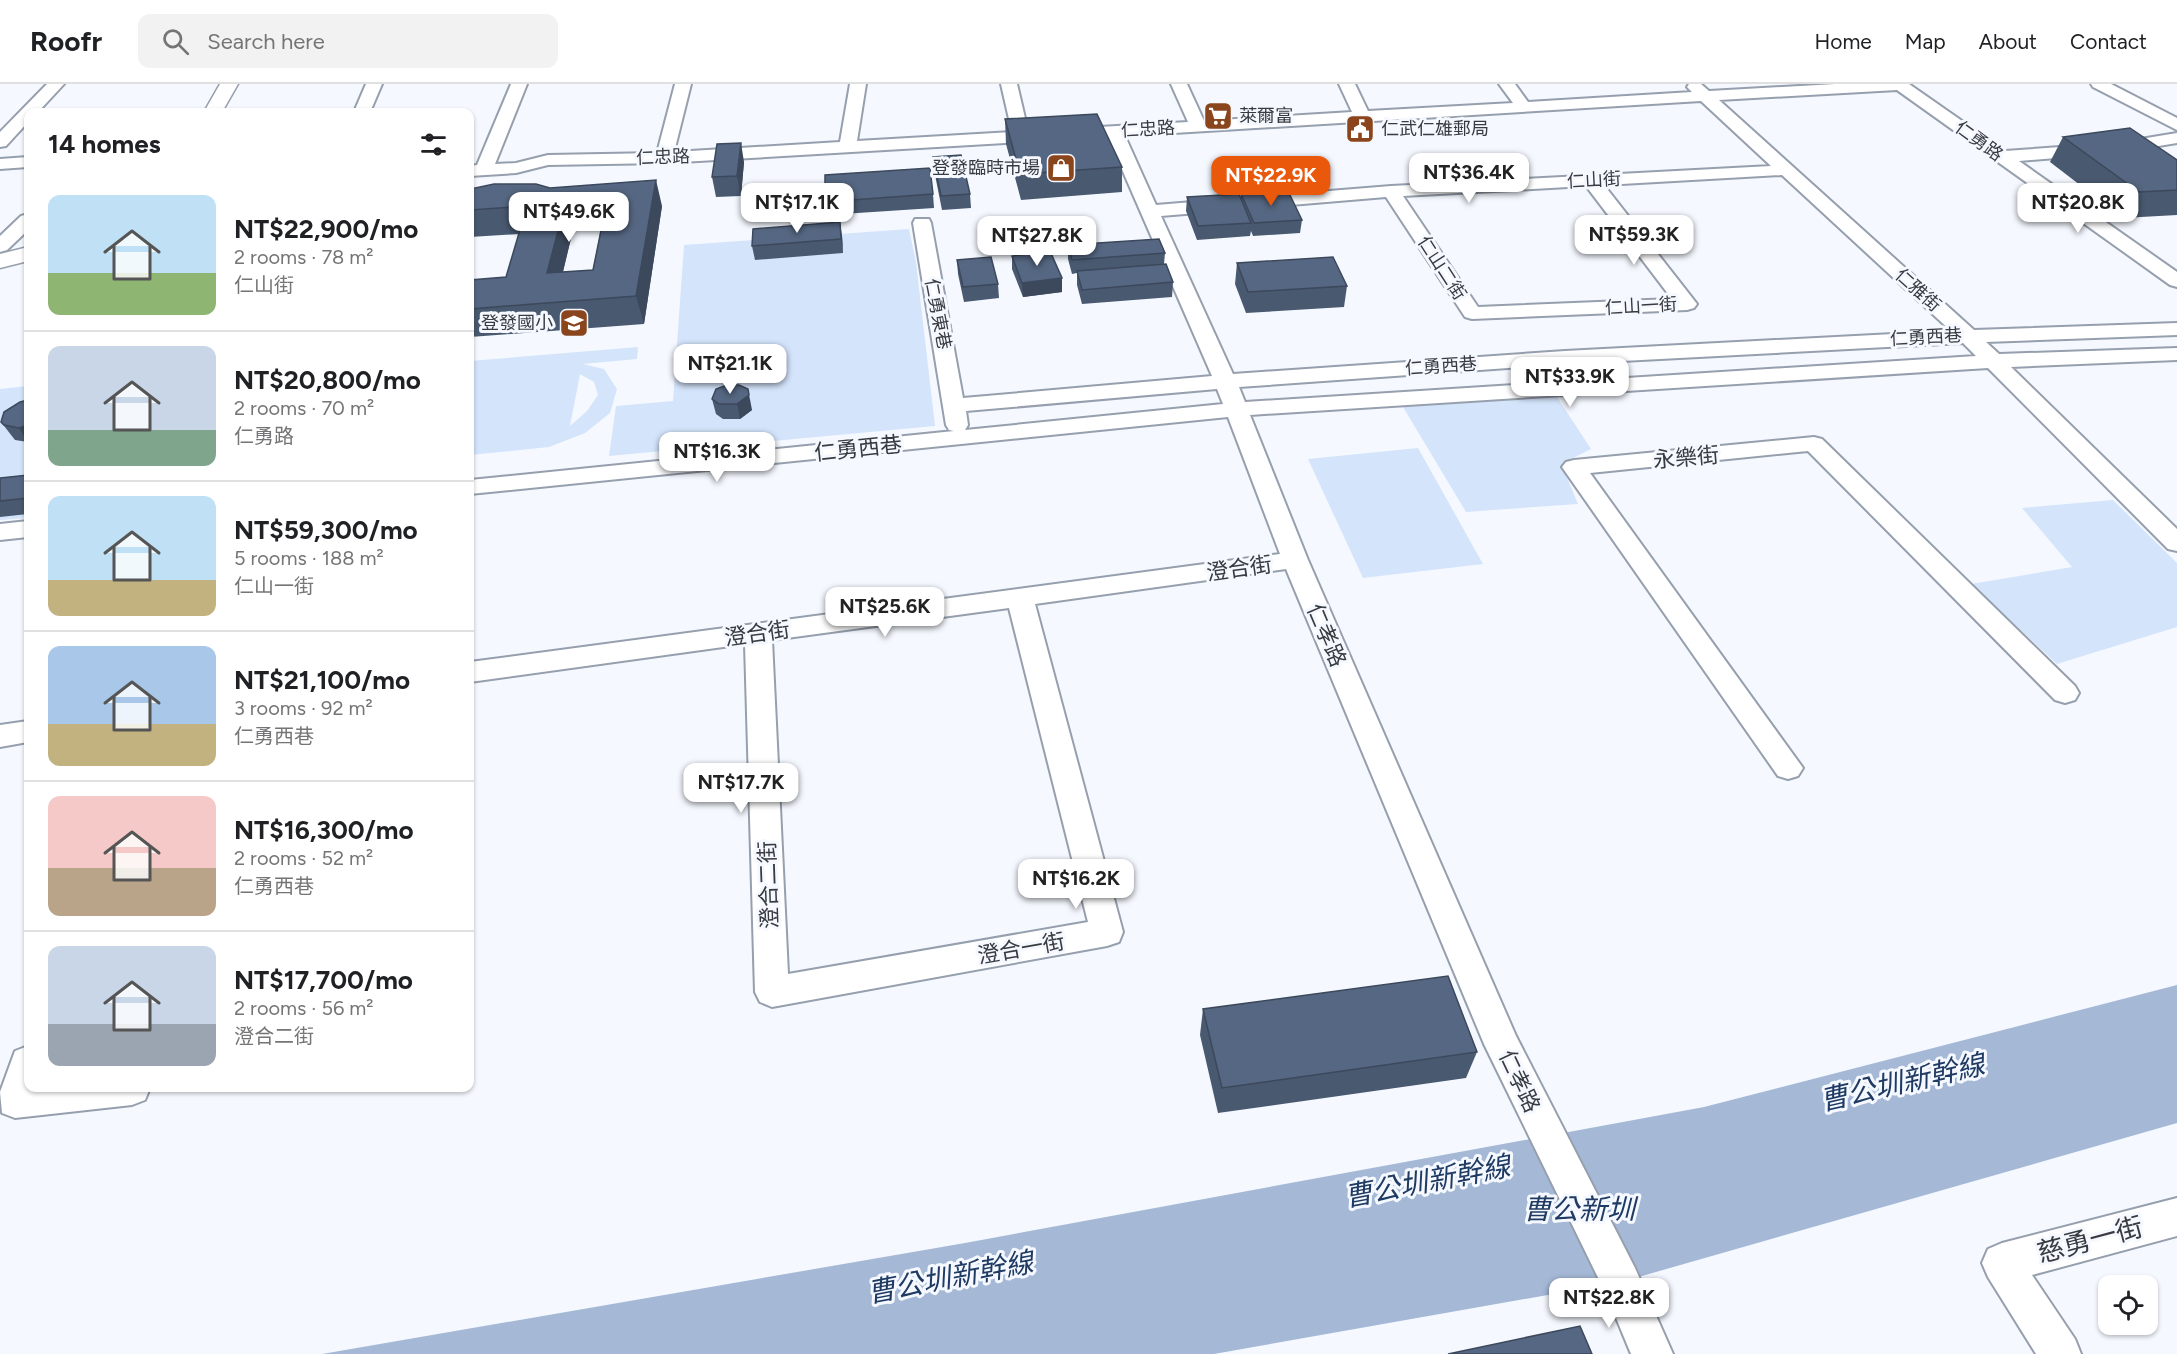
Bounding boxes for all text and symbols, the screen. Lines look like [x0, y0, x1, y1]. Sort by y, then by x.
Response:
search box [138, 14, 558, 68]
text: Roofr [30, 24, 102, 58]
icon: search [159, 25, 192, 58]
text: Search here [207, 28, 325, 55]
text: Home [1815, 29, 1872, 54]
text: Map [1905, 29, 1946, 54]
text: About [1979, 29, 2037, 54]
text: Contact [2070, 29, 2147, 54]
supermarket icon: 萊爾富 [1202, 100, 1234, 132]
place label: 萊爾富 [1239, 105, 1293, 127]
public building icon: 仁武仁雄郵局 [1344, 113, 1376, 145]
street label: 仁勇路 [1951, 116, 2007, 166]
street label: 仁忠路 [1120, 117, 1176, 141]
place label: 仁武仁雄郵局 [1381, 118, 1489, 140]
text: 14 homes [48, 128, 161, 160]
icon: filters [417, 128, 450, 161]
street label: 仁忠路 [636, 145, 690, 169]
shop icon: 登發臨時市場 [1045, 152, 1077, 184]
pin: NT$36.4K [1407, 153, 1531, 204]
pin: NT$22.9K [1209, 156, 1333, 207]
place label: 登發臨時市場 [932, 157, 1040, 179]
text: NT$36.4K [1423, 160, 1515, 184]
text: NT$22.9K [1225, 163, 1317, 187]
street label: 仁山街 [1566, 168, 1622, 192]
pin: NT$17.1K [735, 183, 859, 234]
pin: NT$20.8K [2016, 183, 2140, 234]
text: NT$17.1K [755, 190, 839, 214]
text: NT$20.8K [2031, 190, 2125, 214]
pin: NT$49.6K [507, 192, 631, 243]
text: NT$49.6K [523, 199, 615, 223]
text: NT$22,900/mo [234, 213, 418, 245]
pin: NT$59.3K [1572, 215, 1696, 266]
pin: NT$27.8K [975, 216, 1099, 267]
icon: home [96, 219, 168, 291]
text: NT$59.3K [1589, 222, 1679, 246]
text: NT$27.8K [991, 223, 1083, 247]
street label: 仁山二街 [1413, 232, 1471, 304]
text: 2 rooms · 78 m² [234, 245, 374, 269]
street label: 仁雅街 [1891, 264, 1945, 316]
text: 仁山街 [234, 273, 294, 297]
street label: 仁勇東巷 [920, 277, 956, 351]
street label: 仁山一街 [1604, 293, 1678, 319]
school or university icon: 登發國小 [558, 307, 590, 339]
place label: 登發國小 [481, 312, 553, 334]
street label: 仁勇西巷 [1889, 324, 1963, 350]
pin: NT$21.1K [668, 344, 792, 395]
text: NT$21.1K [688, 351, 772, 375]
street label: 仁勇西巷 [1404, 353, 1478, 379]
pin: NT$33.9K [1508, 357, 1632, 408]
text: NT$20,800/mo [234, 364, 421, 396]
text: NT$33.9K [1525, 364, 1615, 388]
icon: home [96, 370, 168, 442]
text: 2 rooms · 70 m² [234, 396, 374, 420]
text: 仁勇路 [234, 424, 294, 448]
street label: 仁勇西巷 [813, 430, 903, 467]
pin: NT$16.3K [655, 432, 779, 483]
text: NT$16.3K [673, 439, 761, 463]
street label: 永樂街 [1652, 441, 1720, 474]
text: NT$59,300/mo [234, 514, 418, 546]
icon: home [96, 520, 168, 592]
text: 5 rooms · 188 m² [234, 546, 384, 570]
street label: 澄合街 [1205, 551, 1274, 586]
text: 仁山一街 [234, 574, 314, 598]
pin: NT$25.6K [823, 587, 947, 638]
text: NT$25.6K [839, 594, 931, 618]
street label: 仁孝路 [1301, 600, 1352, 671]
street label: 澄合街 [723, 616, 792, 651]
text: NT$21,100/mo [234, 664, 410, 696]
icon: home [96, 670, 168, 742]
text: 3 rooms · 92 m² [234, 696, 373, 720]
text: 仁勇西巷 [234, 724, 314, 748]
pin: NT$17.7K [679, 763, 803, 814]
text: NT$17.7K [697, 770, 785, 794]
text: NT$16,300/mo [234, 814, 414, 846]
icon: home [96, 820, 168, 892]
street label: 澄合二街 [753, 841, 784, 929]
text: 2 rooms · 52 m² [234, 846, 373, 870]
pin: NT$16.2K [1014, 859, 1138, 910]
text: NT$16.2K [1032, 866, 1120, 890]
text: 仁勇西巷 [234, 874, 314, 898]
street label: 澄合一街 [975, 928, 1067, 969]
text: NT$17,700/mo [234, 964, 413, 996]
icon: home [96, 970, 168, 1042]
text: 2 rooms · 56 m² [234, 996, 373, 1020]
text: 澄合二街 [234, 1024, 314, 1048]
street label: 仁孝路 [1493, 1046, 1546, 1117]
water label: 曹公圳新幹線 [1816, 1046, 1991, 1117]
water label: 曹公圳新幹線 [1341, 1148, 1516, 1214]
water label: 曹公新圳 [1523, 1192, 1639, 1226]
street label: 慈勇一街 [2033, 1210, 2146, 1269]
water label: 曹公圳新幹線 [864, 1244, 1039, 1310]
map controls [2098, 1275, 2158, 1335]
button: locate [2098, 1275, 2158, 1335]
pin: NT$22.8K [1547, 1278, 1671, 1329]
text: NT$22.8K [1563, 1285, 1655, 1309]

